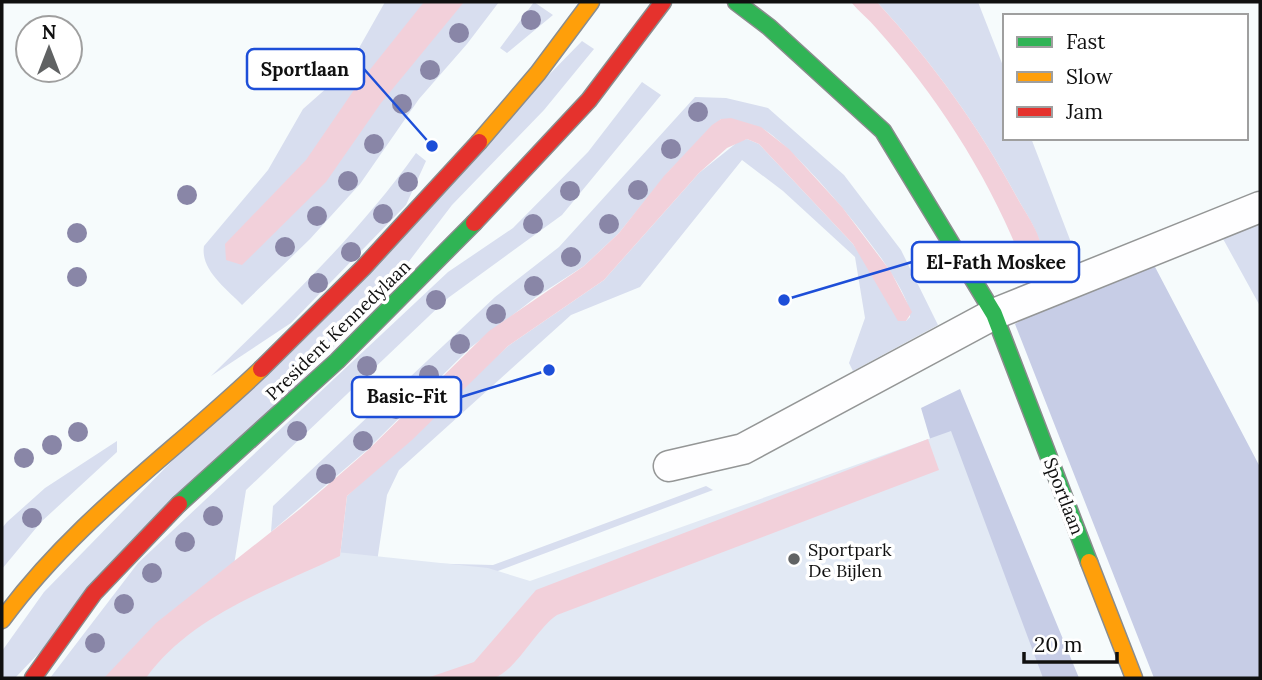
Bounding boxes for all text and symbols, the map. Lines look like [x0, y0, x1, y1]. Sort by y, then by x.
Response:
north arrow [14, 14, 84, 84]
legend [1003, 14, 1248, 140]
text: N [42, 20, 57, 44]
text: Fast [1066, 28, 1106, 55]
callout: Sportlaan [247, 49, 364, 89]
text: Sportlaan [261, 57, 349, 81]
text: Slow [1066, 63, 1113, 90]
text: Jam [1065, 98, 1103, 125]
callout: El-Fath Moskee [912, 242, 1079, 282]
text: El-Fath Moskee [926, 250, 1066, 274]
street label: President Kennedylaan [261, 255, 415, 405]
callout: Basic-Fit [352, 377, 461, 417]
text: Basic-Fit [367, 384, 449, 408]
street label: Sportlaan [1039, 454, 1089, 538]
place label: Sportpark De Bijlen [808, 538, 892, 582]
marker: Sportpark De Bijlen [786, 551, 802, 567]
scale bar [1024, 620, 1117, 664]
text: 20 m [1034, 631, 1083, 658]

